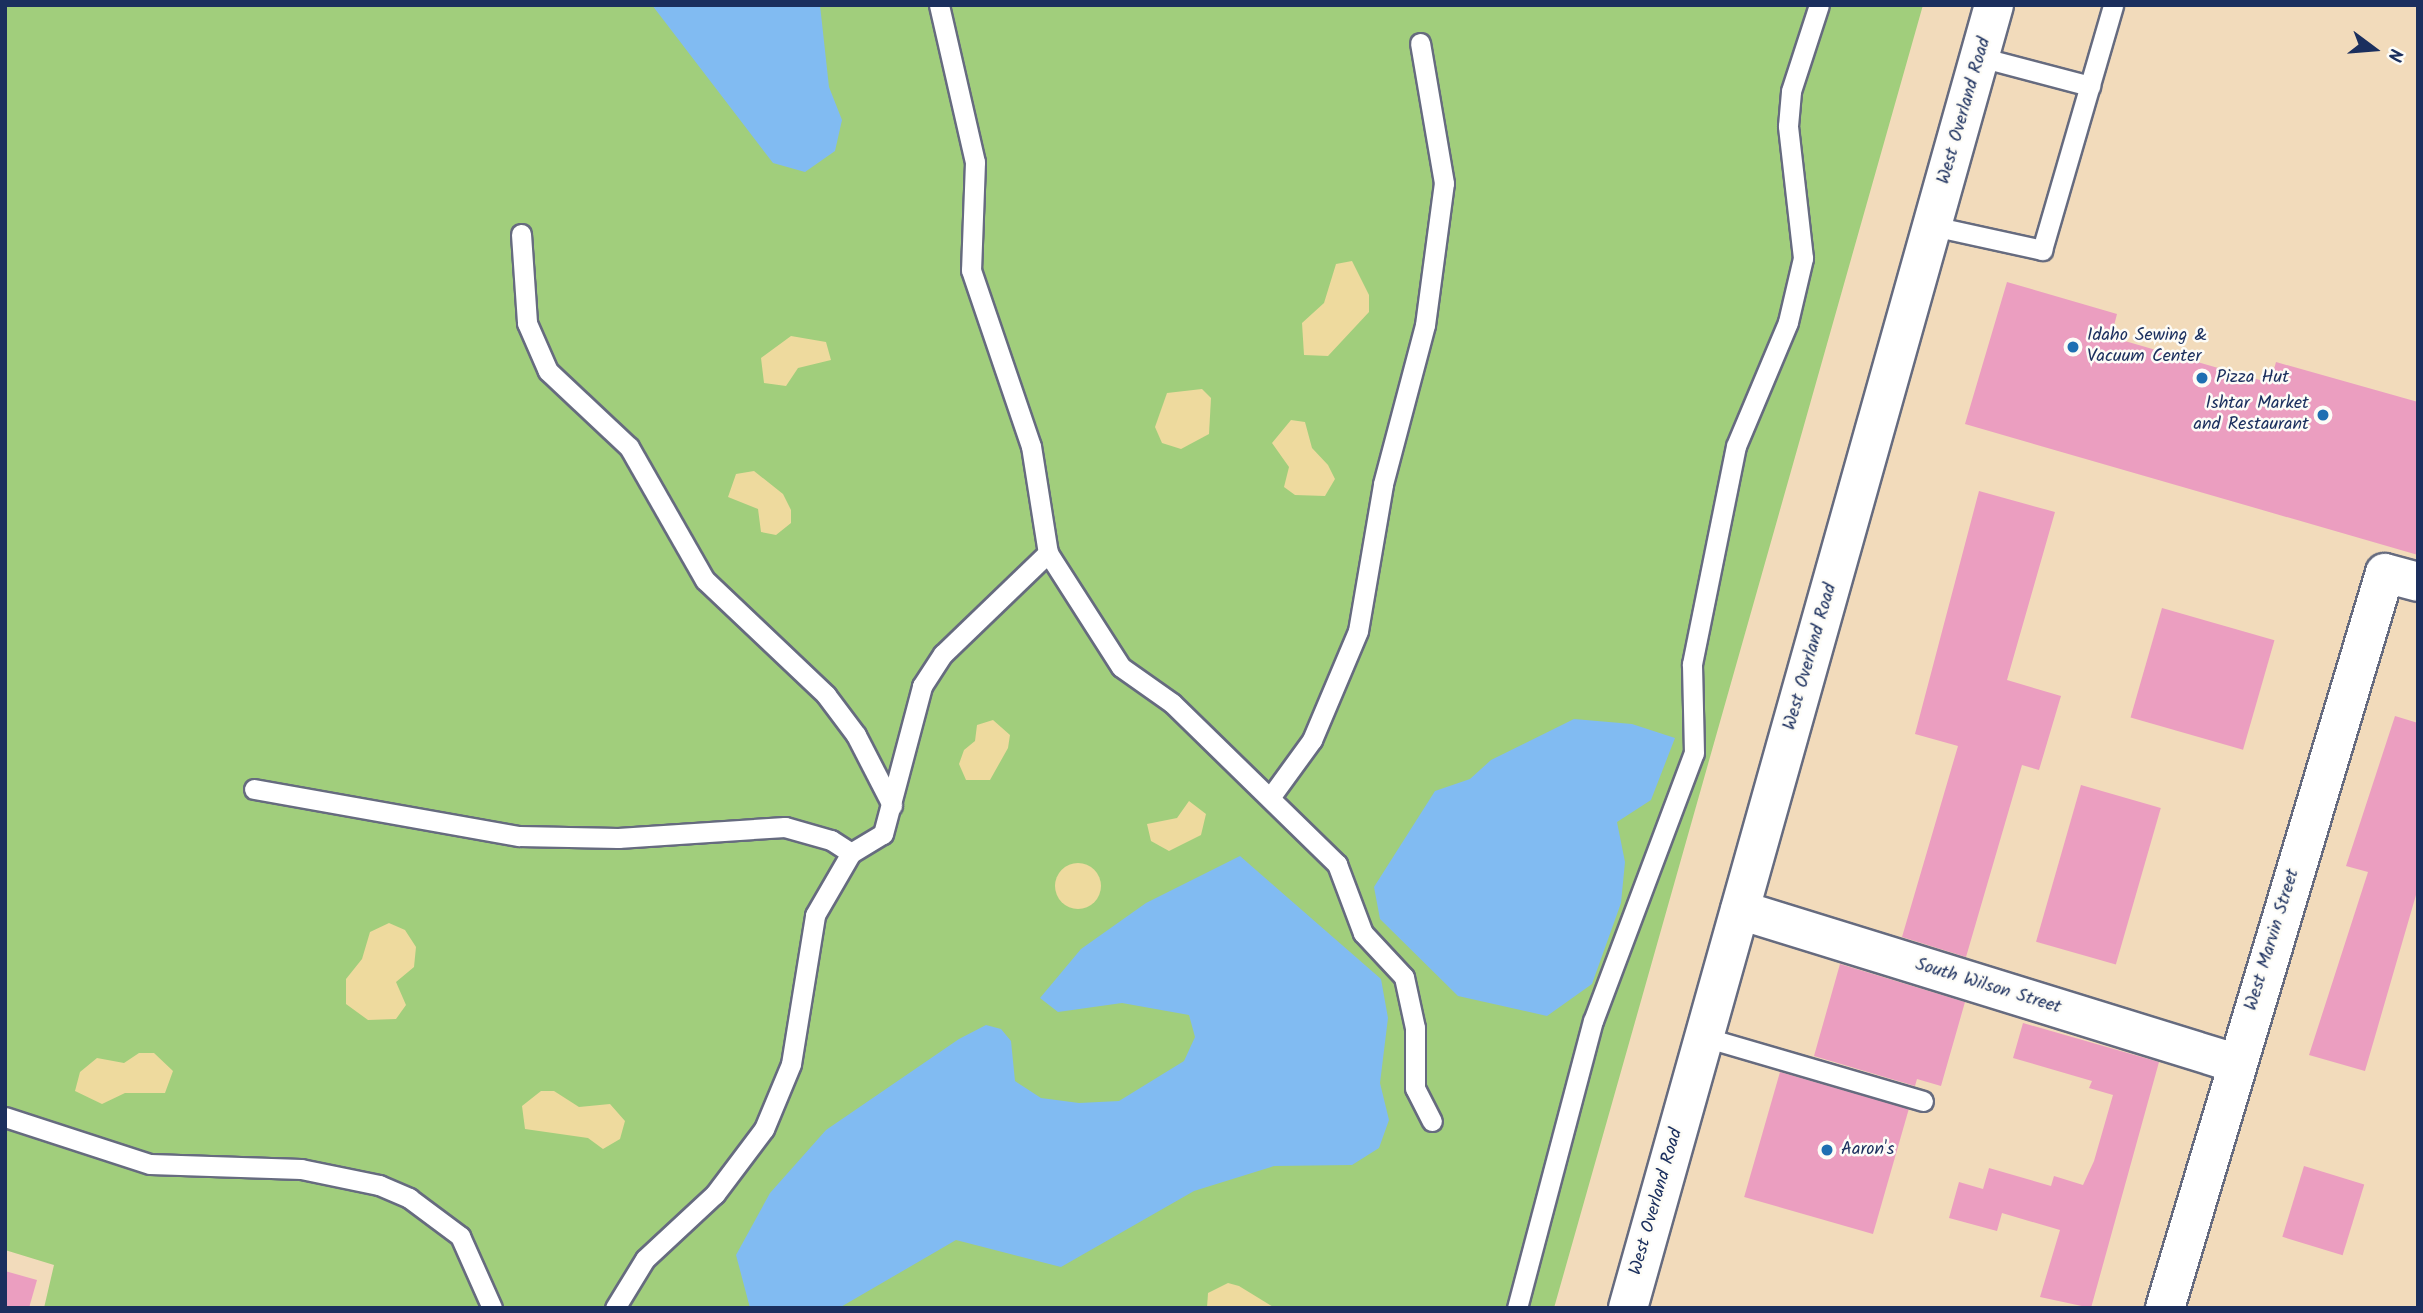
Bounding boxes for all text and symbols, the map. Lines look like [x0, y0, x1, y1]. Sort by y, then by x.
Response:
north arrow [2339, 14, 2409, 84]
street label: West Overland Road [1934, 35, 1996, 187]
text: N [2378, 45, 2410, 65]
place label: Idaho Sewing & Vacuum Center [2087, 326, 2207, 368]
marker: Idaho Sewing & Vacuum Center [2065, 339, 2081, 355]
place label: Pizza Hut [2216, 367, 2289, 389]
marker: Pizza Hut [2194, 370, 2210, 386]
place label: Ishtar Market and Restaurant [2193, 394, 2309, 436]
marker: Ishtar Market and Restaurant [2315, 407, 2331, 423]
street label: West Overland Road [1780, 581, 1842, 733]
street label: West Marvin Street [2241, 867, 2305, 1013]
street label: South Wilson Street [1913, 955, 2063, 1019]
street label: West Overland Road [1626, 1126, 1688, 1278]
place label: Aaron's [1841, 1139, 1894, 1161]
marker: Aaron's [1819, 1142, 1835, 1158]

